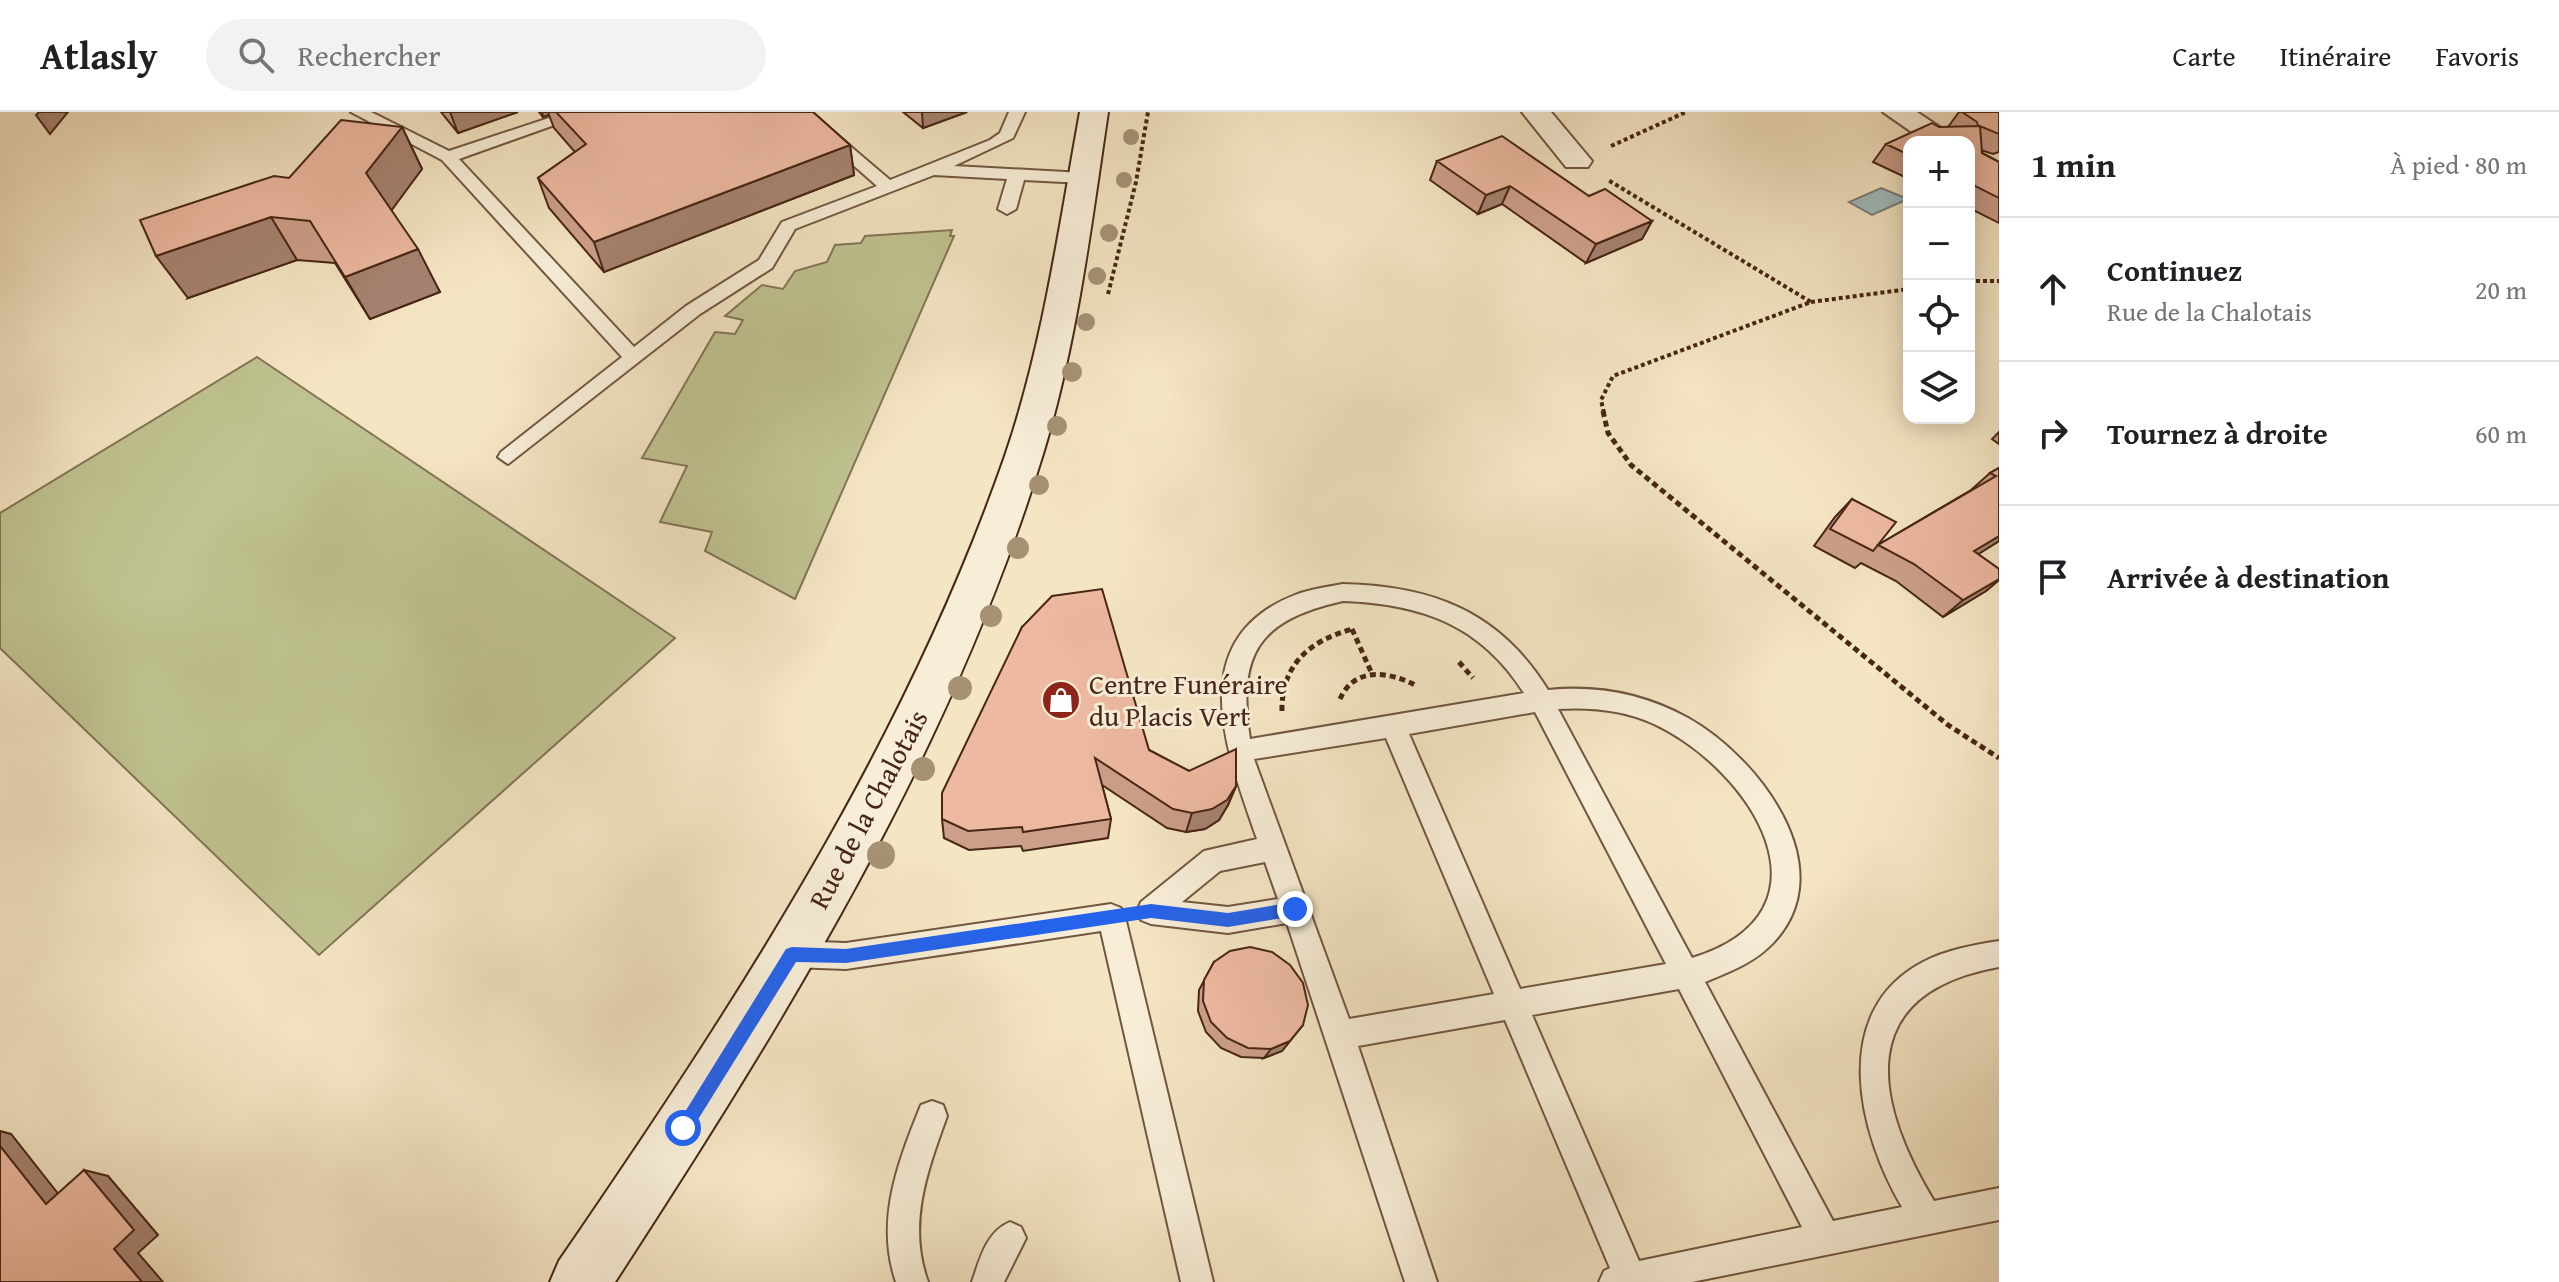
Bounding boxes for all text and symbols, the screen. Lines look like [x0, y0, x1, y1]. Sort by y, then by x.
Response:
search box [206, 19, 766, 91]
text: Atlasly [40, 27, 158, 83]
icon: search [234, 33, 278, 77]
text: Rechercher [298, 33, 441, 77]
text: Carte [2173, 35, 2236, 76]
text: Itinéraire [2280, 35, 2391, 76]
text: Favoris [2435, 35, 2519, 76]
map controls [1903, 136, 1975, 424]
button: + [1903, 136, 1975, 208]
text: 1 min [2031, 140, 2116, 189]
text: À pied · 80 m [2390, 145, 2527, 184]
button: − [1903, 208, 1975, 280]
text: Continuez [2107, 248, 2242, 292]
icon: ahead [2031, 267, 2075, 311]
text: 20 m [2475, 270, 2527, 309]
button: locate [1903, 280, 1975, 352]
text: Rue de la Chalotais [2107, 292, 2312, 331]
button: layers [1903, 352, 1975, 424]
icon: right [2031, 411, 2075, 455]
text: Tournez à droite [2107, 411, 2328, 455]
text: 60 m [2475, 414, 2527, 453]
icon: arrive [2031, 555, 2075, 599]
text: Arrivée à destination [2107, 555, 2389, 599]
place label: Centre Funéraire du Placis Vert [1089, 663, 1288, 736]
shop icon: Centre Funéraire du Placis Vert [1040, 679, 1082, 721]
street label: Rue de la Chalotais [798, 702, 937, 916]
route end [1277, 891, 1313, 927]
route start [665, 1110, 701, 1146]

